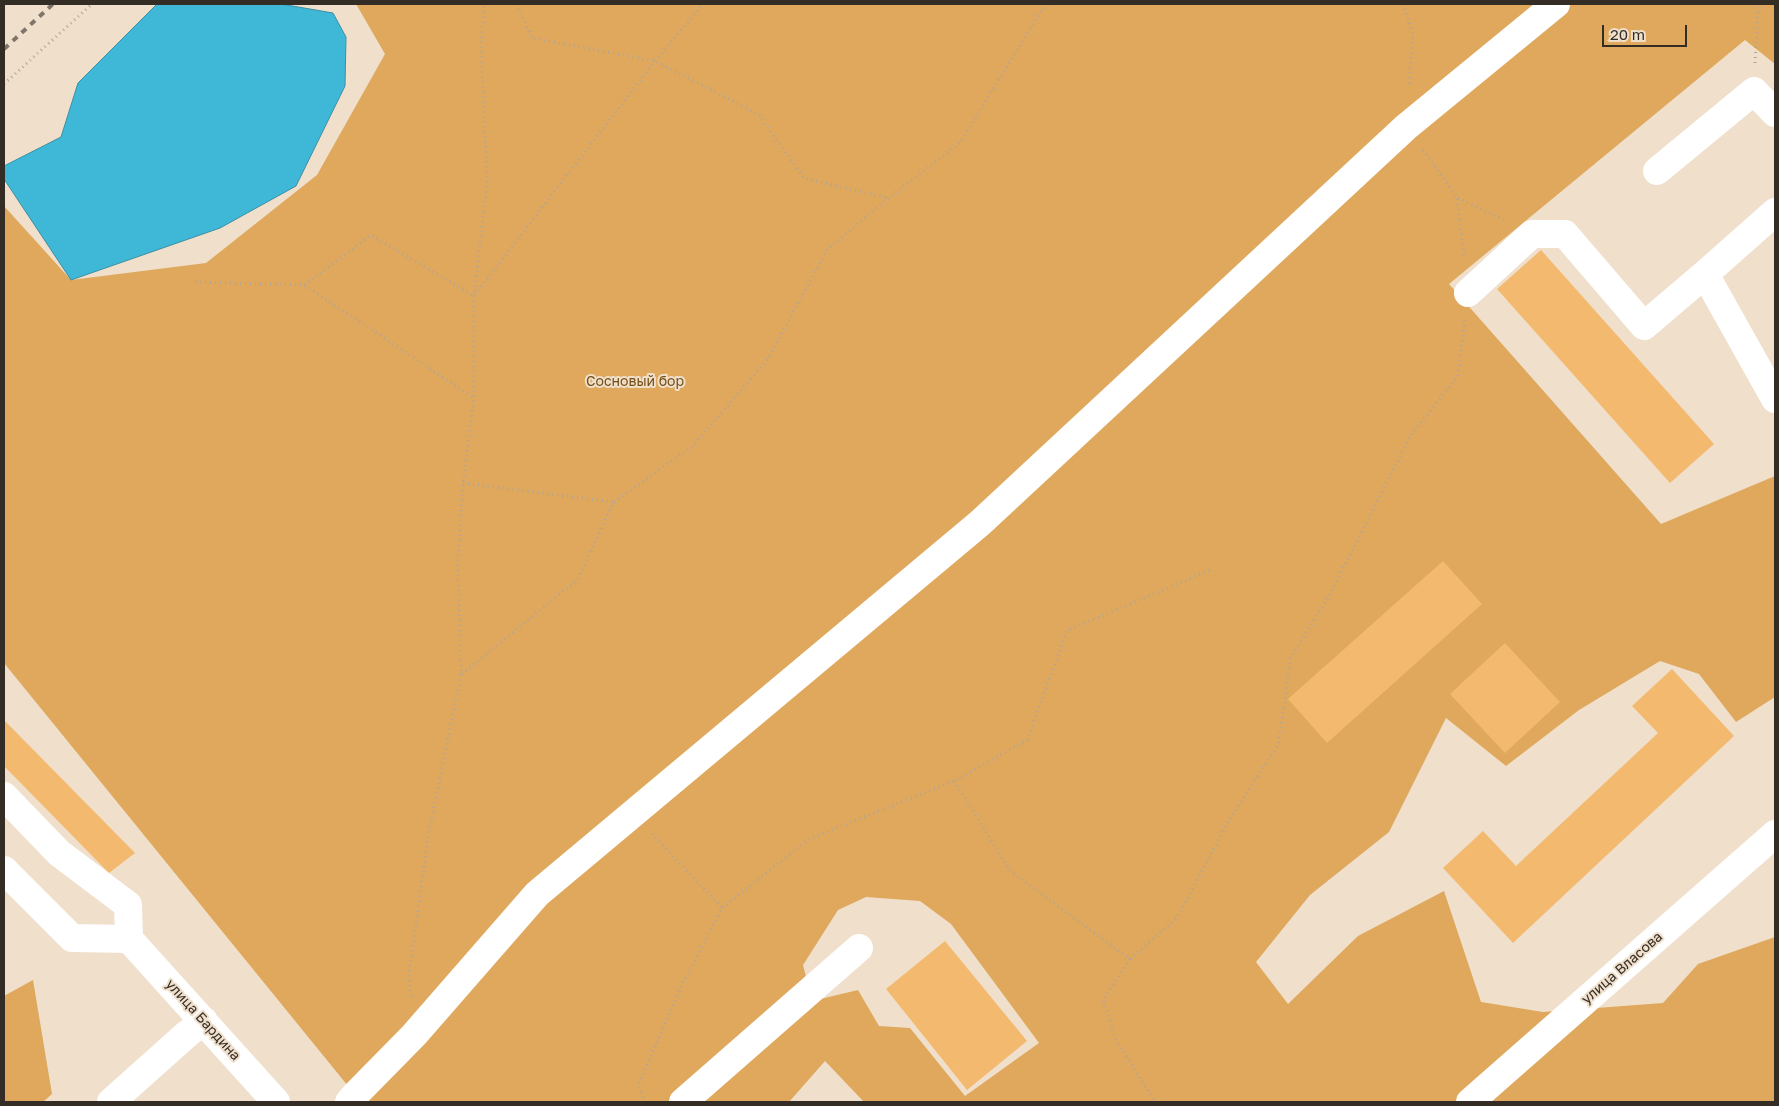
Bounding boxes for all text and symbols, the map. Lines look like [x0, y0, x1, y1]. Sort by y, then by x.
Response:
scale bar [1604, 15, 1689, 47]
text: 20 m [1610, 25, 1645, 43]
park label: Сосновый бор [586, 374, 684, 390]
street label: улица Власова [1578, 928, 1666, 1008]
street label: улица Бардина [162, 976, 244, 1064]

